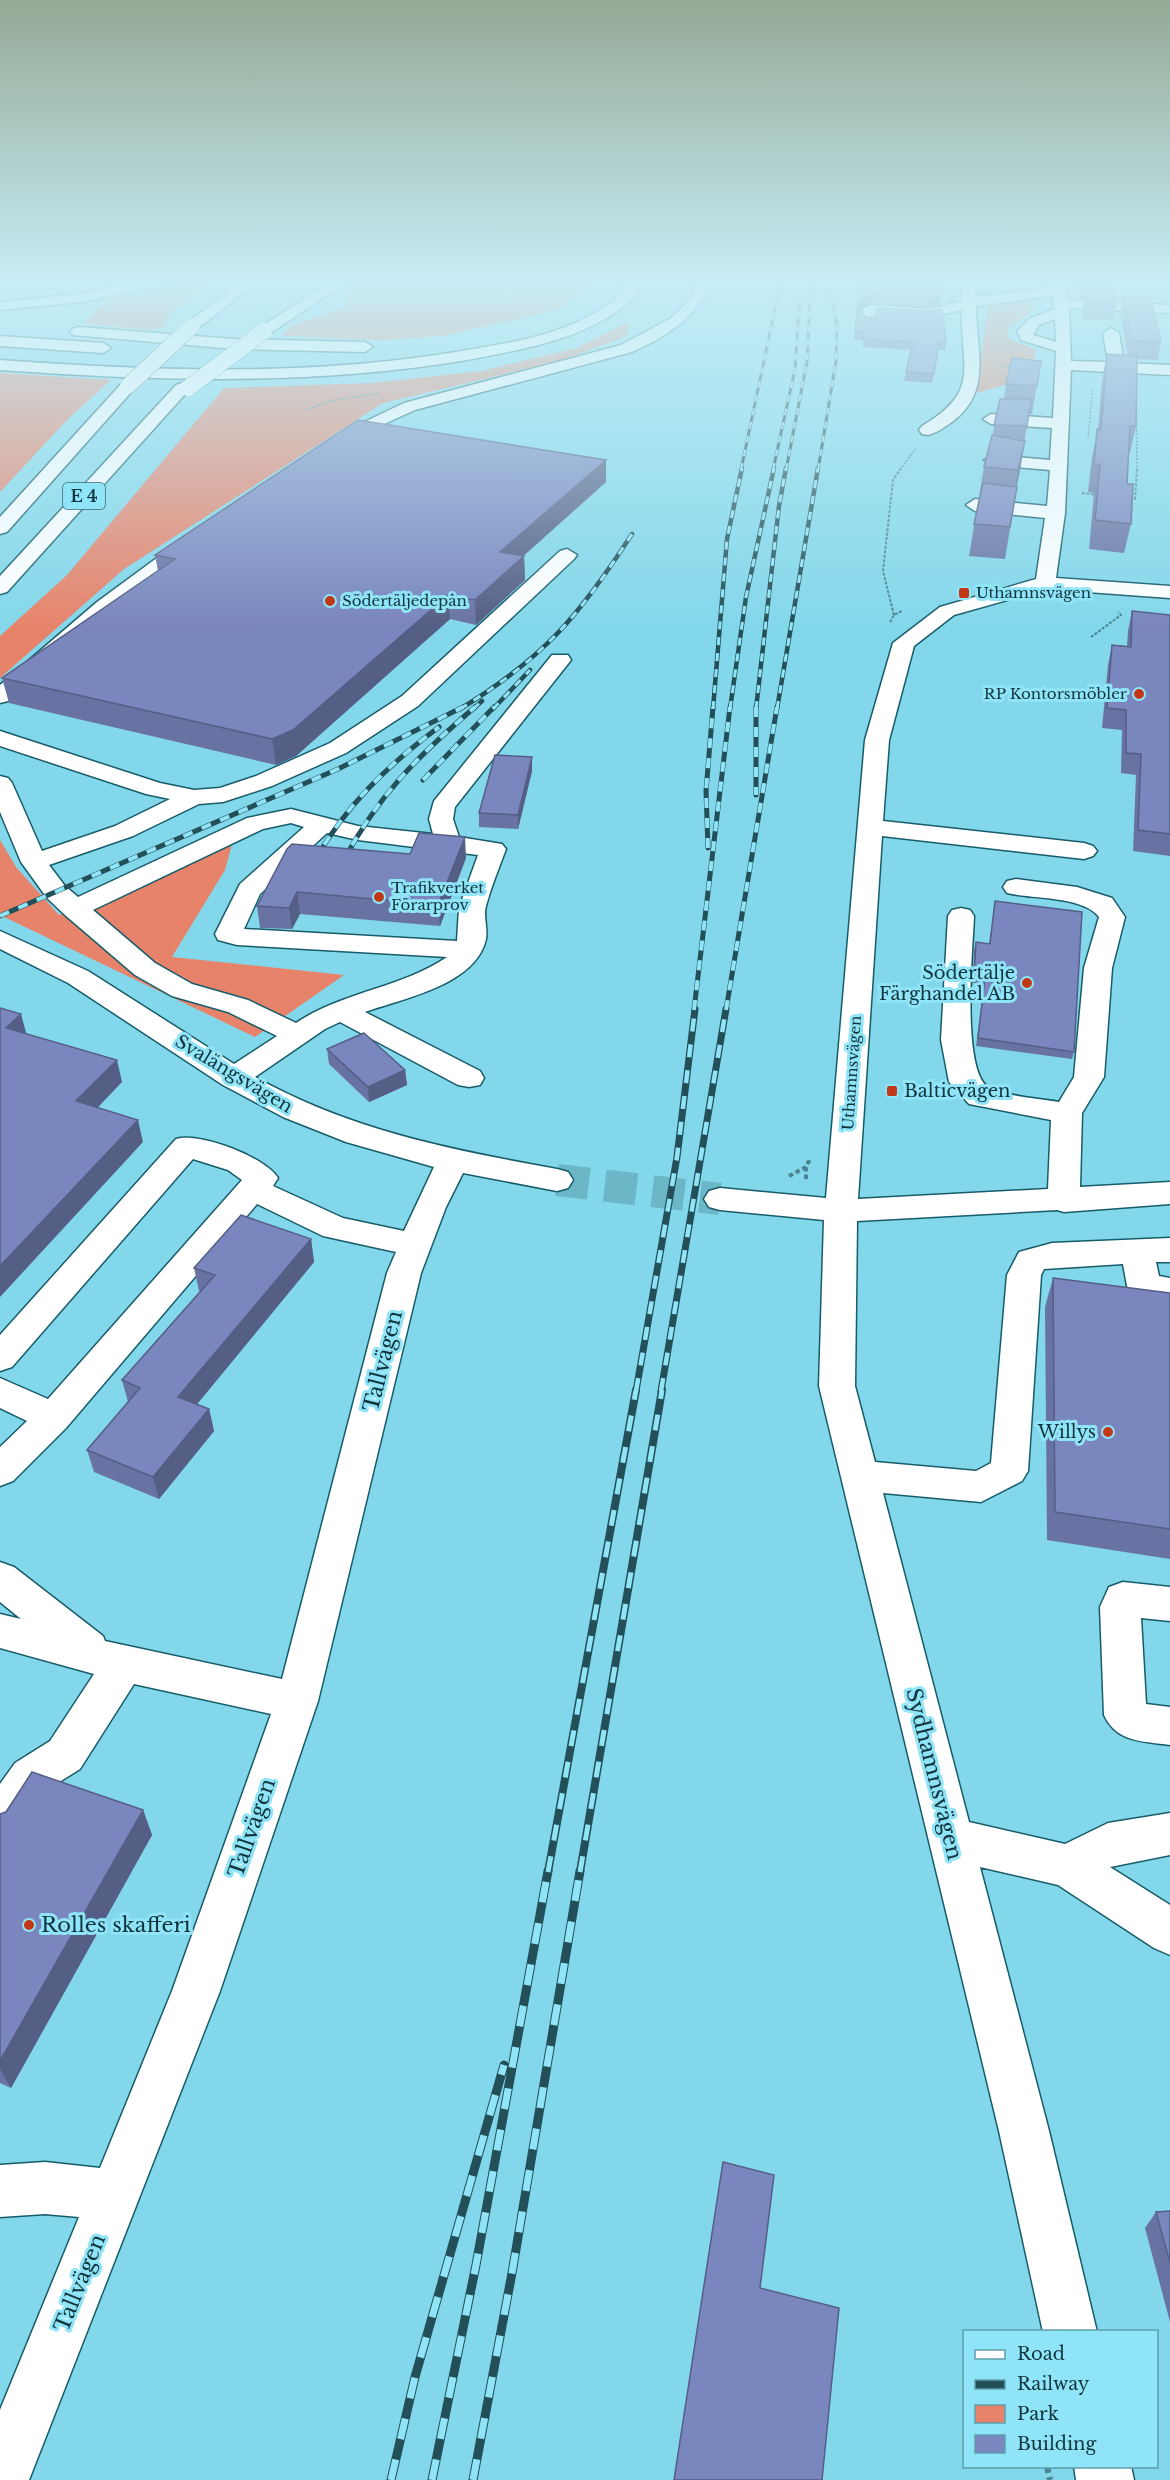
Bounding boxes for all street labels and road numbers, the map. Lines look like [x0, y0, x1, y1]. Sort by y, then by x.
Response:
road number: E 4 [63, 483, 105, 509]
street label: Uthamnsvägen [838, 1015, 865, 1131]
street label: Svalängsvägen [171, 1030, 297, 1118]
street label: Tallvägen [358, 1308, 408, 1414]
street label: Sydhamnsvägen [900, 1685, 968, 1863]
street label: Tallvägen [223, 1775, 281, 1881]
street label: Tallvägen [49, 2230, 111, 2336]

